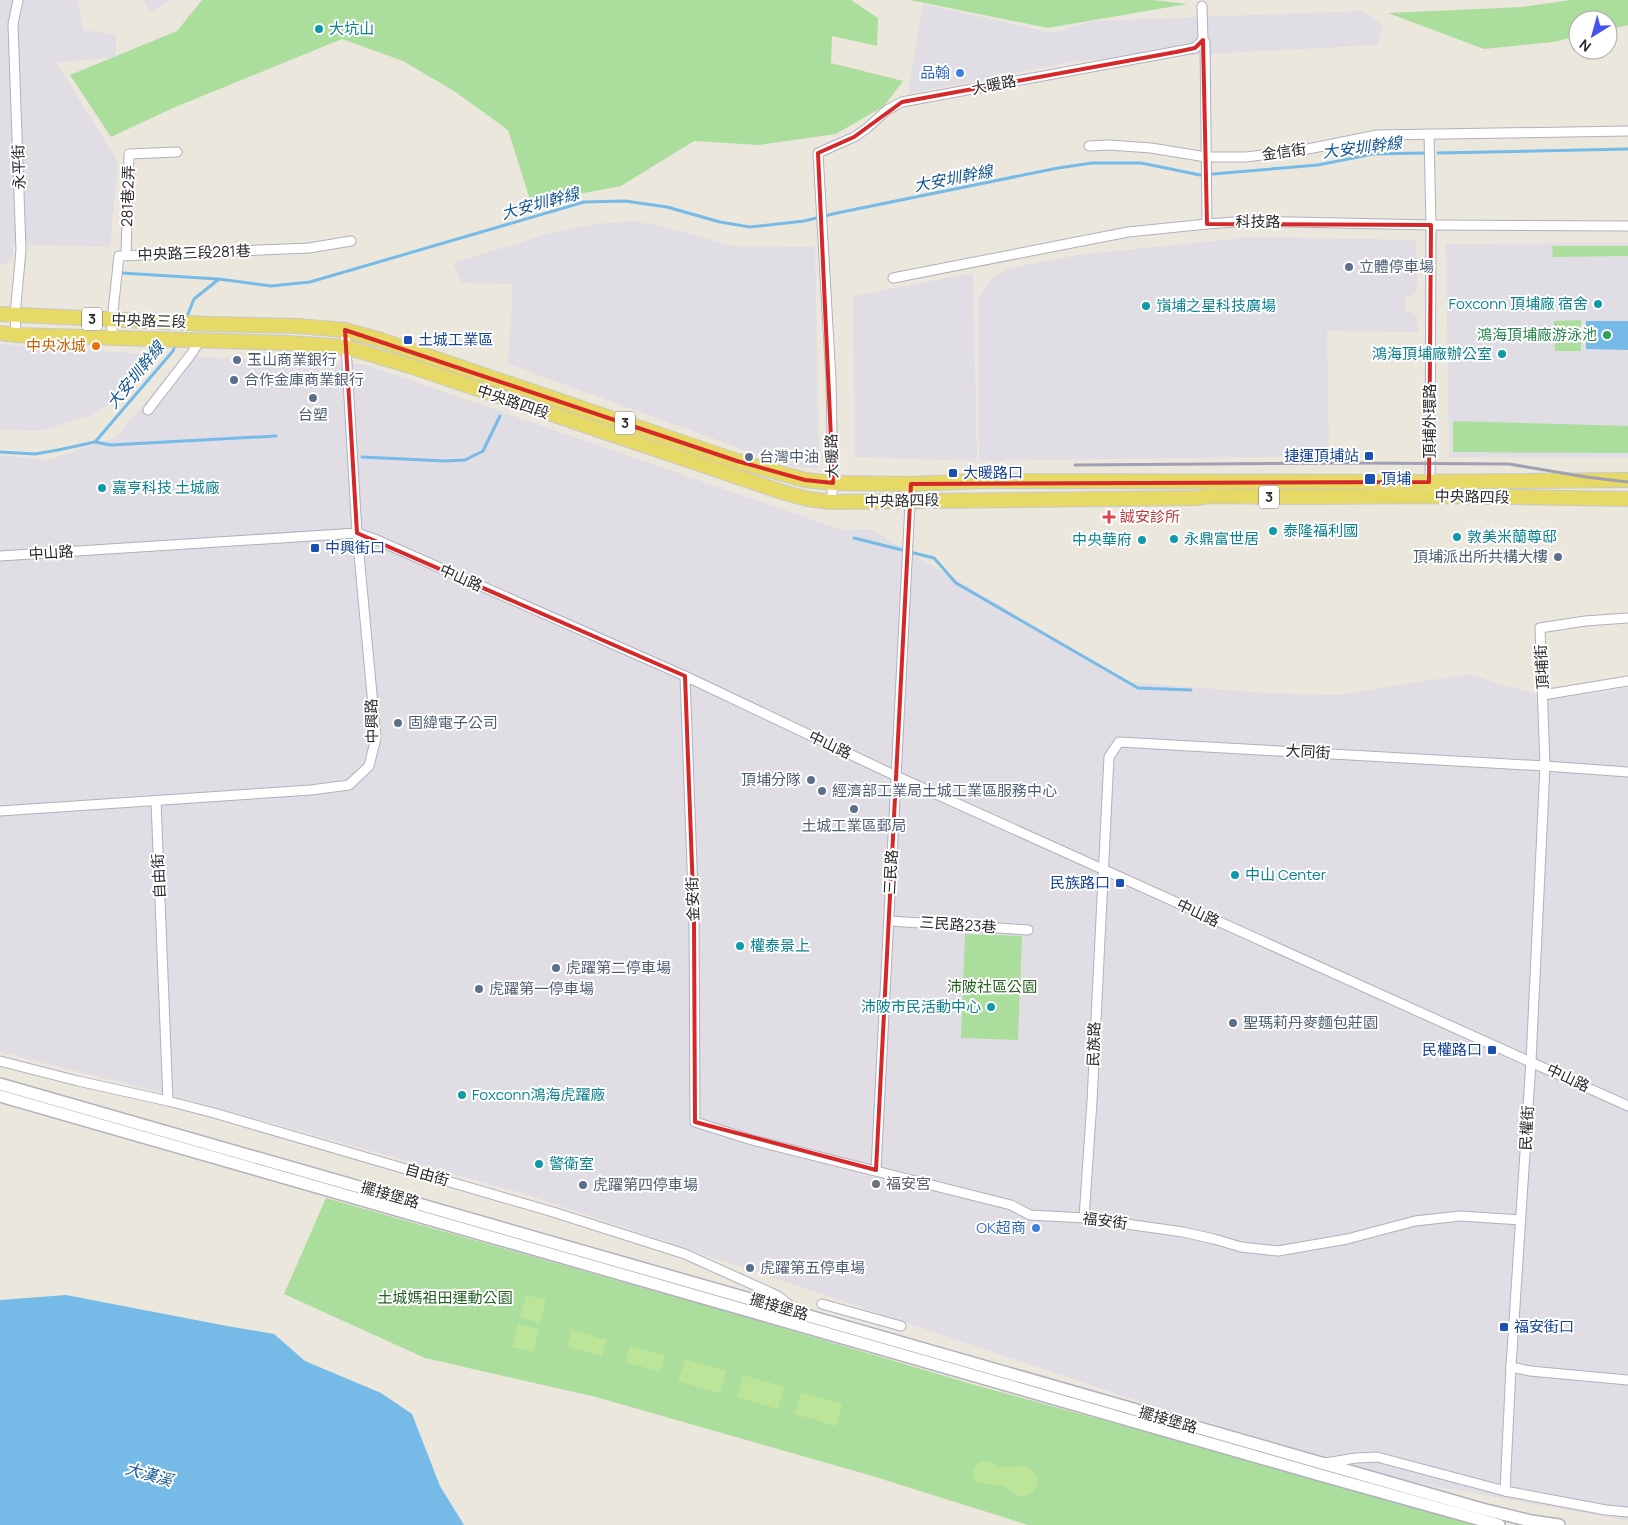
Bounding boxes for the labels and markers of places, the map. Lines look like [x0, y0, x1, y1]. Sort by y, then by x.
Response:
place label: 大坑山 [329, 18, 374, 39]
marker: 大坑山 [313, 23, 325, 35]
place label: 品翰 [920, 62, 950, 83]
marker: 品翰 [954, 67, 966, 79]
place label: 立體停車場 [1359, 256, 1434, 277]
marker: 立體停車場 [1343, 261, 1355, 273]
place label: Foxconn 頂埔廠 宿舍 [1449, 293, 1588, 314]
place label: 嵿埔之星科技廣場 [1156, 295, 1276, 316]
marker: Foxconn 頂埔廠 宿舍 [1592, 298, 1604, 310]
marker: 嵿埔之星科技廣場 [1140, 300, 1152, 312]
place label: 鴻海頂埔廠游泳池 [1477, 324, 1597, 345]
place label: 土城工業區 [418, 329, 493, 350]
marker: 鴻海頂埔廠游泳池 [1601, 329, 1613, 341]
marker: 土城工業區 [402, 334, 414, 346]
place label: 中央冰城 [26, 335, 86, 356]
marker: 中央冰城 [90, 340, 102, 352]
place label: 鴻海頂埔廠辦公室 [1372, 343, 1492, 364]
marker: 鴻海頂埔廠辦公室 [1496, 348, 1508, 360]
place label: 玉山商業銀行 [247, 349, 337, 370]
marker: 玉山商業銀行 [231, 354, 243, 366]
place label: 合作金庫商業銀行 [244, 369, 364, 390]
marker: 合作金庫商業銀行 [228, 374, 240, 386]
marker: 台塑 [307, 392, 319, 404]
place label: 台塑 [298, 404, 328, 425]
place label: 捷運頂埔站 [1284, 445, 1359, 466]
place label: 台灣中油 [759, 446, 819, 467]
marker: 捷運頂埔站 [1363, 450, 1375, 462]
marker: 台灣中油 [743, 451, 755, 463]
place label: 大暖路口 [963, 462, 1023, 483]
marker: 大暖路口 [947, 467, 959, 479]
place label: 頂埔 [1381, 468, 1411, 489]
marker: 頂埔 [1363, 472, 1377, 486]
place label: 嘉亨科技 土城廠 [112, 477, 220, 498]
marker: 嘉亨科技 土城廠 [96, 482, 108, 494]
place label: 誠安診所 [1120, 506, 1180, 527]
marker: 誠安診所 [1102, 510, 1116, 524]
place label: 泰隆福利國 [1283, 520, 1358, 541]
marker: 泰隆福利國 [1267, 525, 1279, 537]
place label: 敦美米蘭尊邸 [1467, 526, 1557, 547]
place label: 永鼎富世居 [1184, 528, 1259, 549]
place label: 中央華府 [1072, 529, 1132, 550]
marker: 敦美米蘭尊邸 [1451, 531, 1463, 543]
marker: 永鼎富世居 [1168, 533, 1180, 545]
marker: 中央華府 [1136, 534, 1148, 546]
place label: 中興街口 [325, 537, 385, 558]
marker: 中興街口 [309, 542, 321, 554]
place label: 頂埔派出所共構大樓 [1413, 546, 1548, 567]
marker: 頂埔派出所共構大樓 [1552, 551, 1564, 563]
place label: 固緯電子公司 [408, 712, 498, 733]
marker: 固緯電子公司 [392, 717, 404, 729]
place label: 頂埔分隊 [741, 769, 801, 790]
marker: 頂埔分隊 [805, 774, 817, 786]
place label: 經濟部工業局土城工業區服務中心 [832, 780, 1057, 801]
marker: 經濟部工業局土城工業區服務中心 [816, 785, 828, 797]
marker: 土城工業區郵局 [848, 803, 860, 815]
place label: 土城工業區郵局 [801, 815, 907, 836]
place label: 中山 Center [1245, 864, 1327, 885]
marker: 中山 Center [1229, 869, 1241, 881]
place label: 民族路口 [1050, 872, 1110, 893]
marker: 民族路口 [1114, 877, 1126, 889]
place label: 權泰景上 [750, 935, 810, 956]
marker: 權泰景上 [734, 940, 746, 952]
place label: 虎躍第二停車場 [566, 957, 671, 978]
marker: 虎躍第二停車場 [550, 962, 562, 974]
place label: 虎躍第一停車場 [489, 978, 594, 999]
marker: 虎躍第一停車場 [473, 983, 485, 995]
place label: 沛陂市民活動中心 [861, 996, 981, 1017]
marker: 沛陂市民活動中心 [985, 1001, 997, 1013]
place label: 聖瑪莉丹麥麵包莊園 [1243, 1012, 1378, 1033]
marker: 聖瑪莉丹麥麵包莊園 [1227, 1017, 1239, 1029]
place label: 民權路口 [1422, 1039, 1482, 1060]
marker: 民權路口 [1486, 1044, 1498, 1056]
place label: Foxconn鴻海虎躍廠 [472, 1084, 605, 1105]
marker: Foxconn鴻海虎躍廠 [456, 1089, 468, 1101]
place label: 警衛室 [549, 1153, 594, 1174]
marker: 警衛室 [533, 1158, 545, 1170]
place label: 福安宮 [886, 1173, 931, 1194]
place label: 虎躍第四停車場 [593, 1174, 698, 1195]
marker: 福安宮 [870, 1178, 882, 1190]
marker: 虎躍第四停車場 [577, 1179, 589, 1191]
place label: OK超商 [976, 1217, 1026, 1238]
marker: OK超商 [1030, 1222, 1042, 1234]
place label: 虎躍第五停車場 [760, 1257, 865, 1278]
marker: 虎躍第五停車場 [744, 1262, 756, 1274]
place label: 福安街口 [1514, 1316, 1574, 1337]
marker: 福安街口 [1498, 1321, 1510, 1333]

